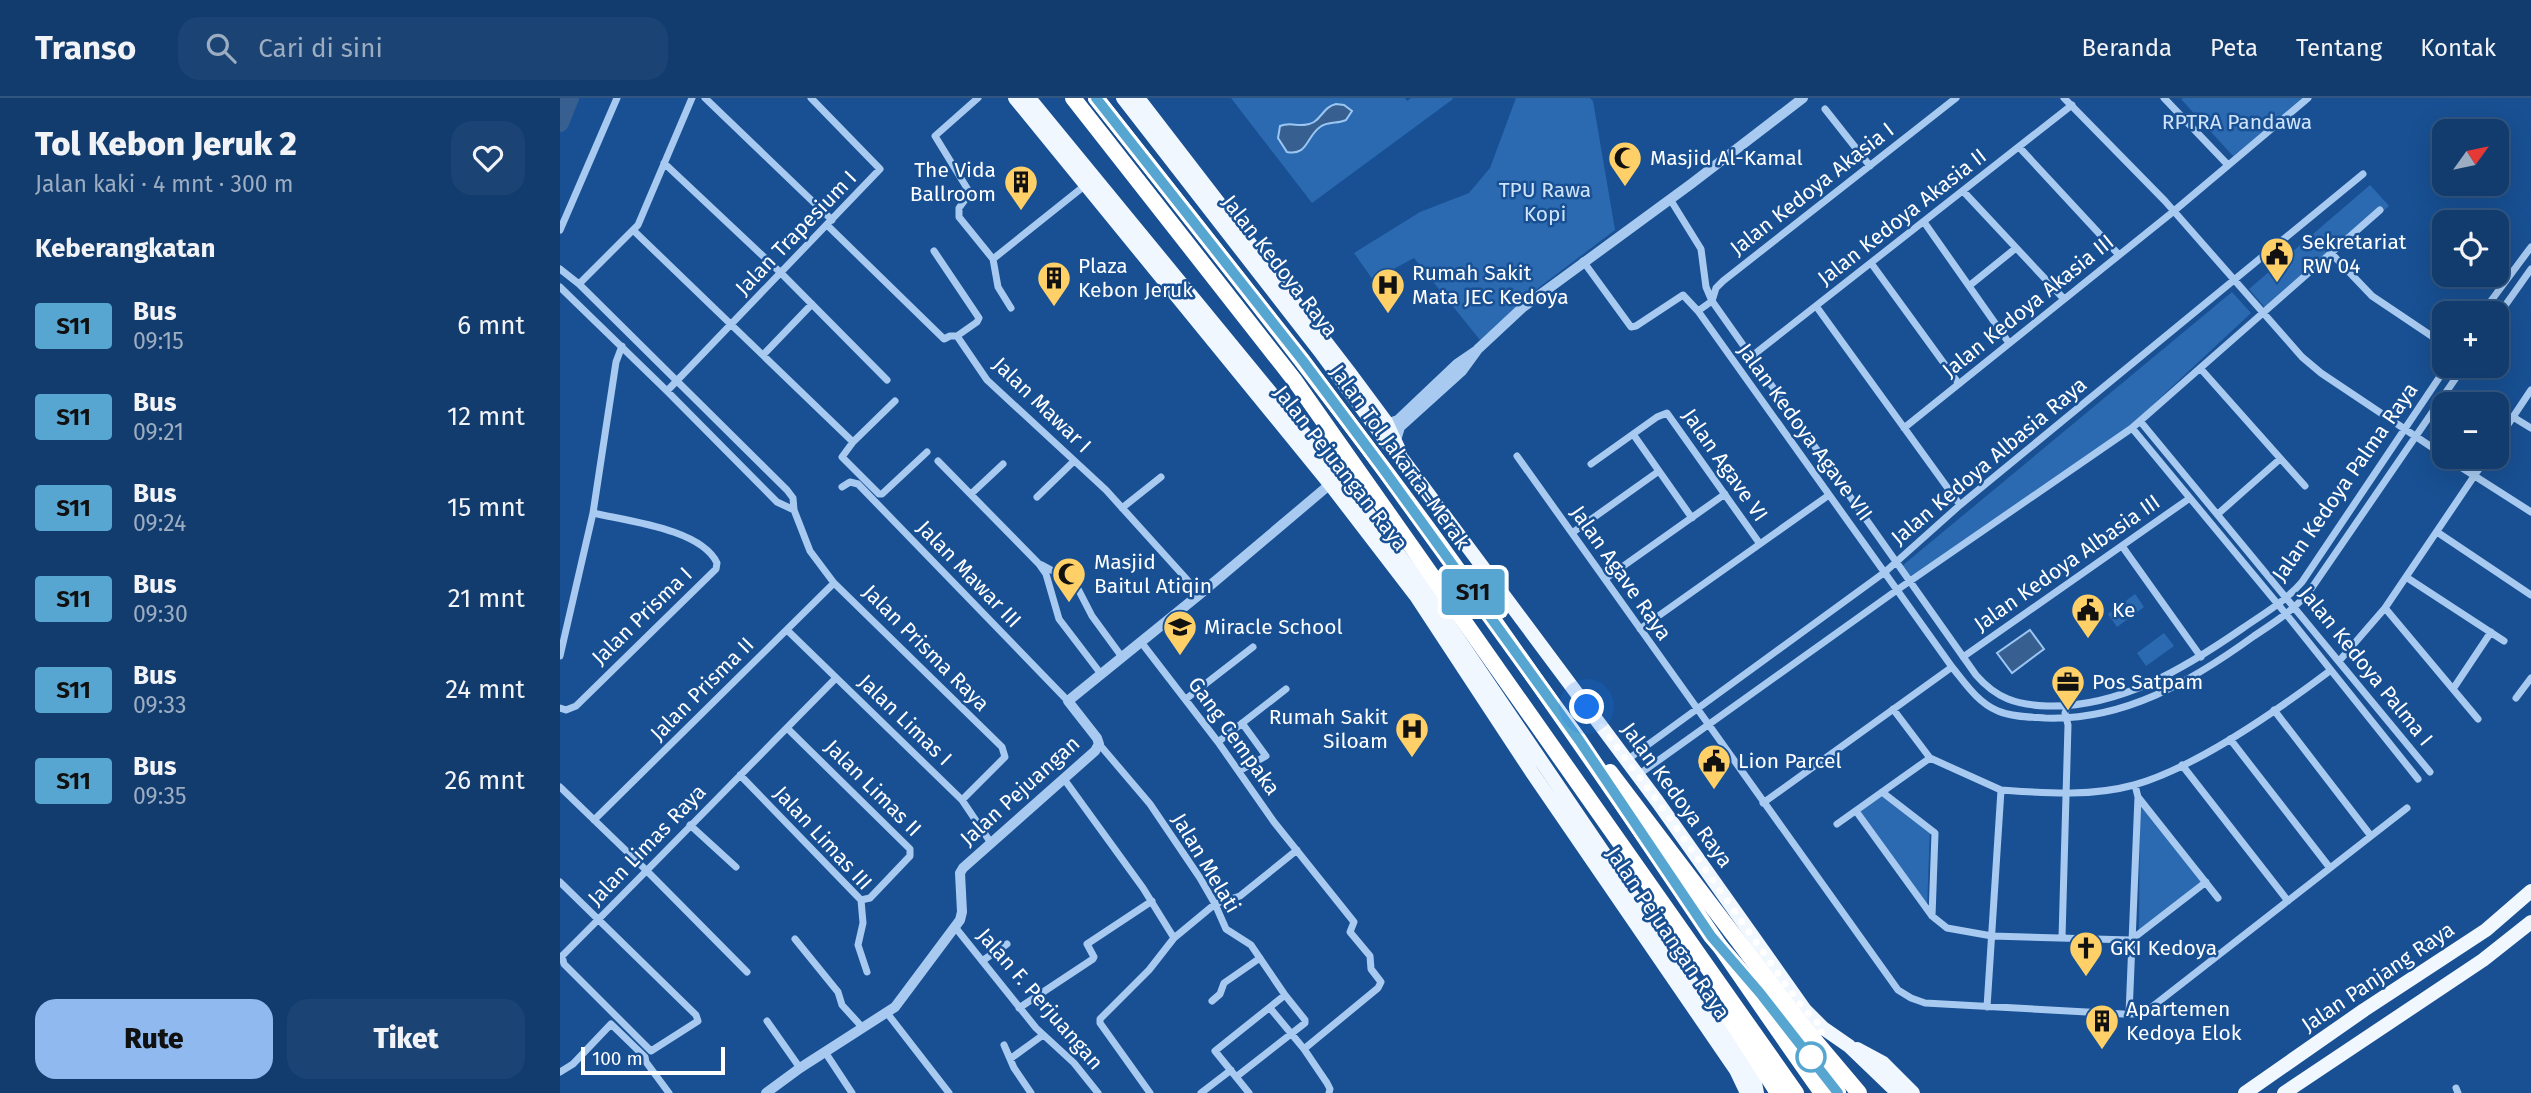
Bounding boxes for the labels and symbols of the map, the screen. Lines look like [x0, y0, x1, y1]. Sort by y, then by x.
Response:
park label: RPTRA Pandawa [2162, 109, 2312, 135]
street label: Jalan Kedoya Akasia I [1725, 117, 1899, 261]
north arrow [2432, 119, 2510, 196]
mosque icon: Masjid Al-Kamal [1606, 139, 1644, 188]
street label: Jalan Kedoya Akasia II [1812, 143, 1992, 291]
place label: Masjid Al-Kamal [1650, 145, 1803, 171]
place label: The Vida Ballroom [910, 157, 996, 207]
building icon: The Vida Ballroom [1002, 163, 1040, 212]
street label: Jalan Trapesium I [730, 165, 862, 301]
park label: TPU Rawa Kopi [1499, 177, 1591, 227]
street label: Jalan Kedoya Raya [1216, 190, 1344, 342]
street label: Jalan Kedoya Akasia III [1937, 229, 2119, 383]
place label: Sekretariat RW 04 [2302, 229, 2407, 279]
public building icon: Sekretariat RW 04 [2258, 235, 2296, 284]
place label: Plaza Kebon Jeruk [1078, 253, 1193, 303]
building icon: Plaza Kebon Jeruk [1035, 259, 1073, 308]
place label: Rumah Sakit Mata JEC Kedoya [1412, 260, 1569, 310]
hospital icon: Rumah Sakit Mata JEC Kedoya [1369, 266, 1407, 315]
street label: Jalan Kedoya Agave VII [1732, 338, 1878, 526]
street label: Jalan Mawar I [987, 352, 1097, 458]
street label: Jalan Tol Jakarta–Merak [1324, 360, 1476, 554]
street label: Jalan Kedoya Albasia Raya [1886, 371, 2092, 551]
street label: Jalan Kedoya Palma Raya [2266, 378, 2424, 586]
street label: Jalan Pejuangan Raya [1268, 380, 1414, 556]
street label: Jalan Agave VI [1677, 404, 1773, 526]
street label: Jalan Kedoya Albasia III [1969, 489, 2165, 637]
street label: Jalan Agave Raya [1565, 500, 1677, 646]
street label: Jalan Mawar III [911, 515, 1027, 633]
place label: Masjid Baitul Atiqin [1094, 549, 1212, 599]
mosque icon: Masjid Baitul Atiqin [1050, 555, 1088, 604]
street label: Jalan Prisma I [586, 562, 698, 670]
line badge: S11 [1433, 569, 1513, 615]
street label: Jalan Prisma Raya [857, 579, 995, 717]
street label: Jalan Kedoya Palma I [2294, 581, 2438, 751]
public building icon: Ke [2069, 591, 2107, 640]
place label: Ke [2112, 597, 2136, 623]
school or university icon: Miracle School [1161, 608, 1199, 657]
place label: Miracle School [1204, 614, 1343, 640]
street label: Jalan Prisma II [645, 632, 759, 746]
office icon: Pos Satpam [2049, 663, 2087, 712]
street label: Jalan Limas I [853, 669, 957, 771]
place label: Pos Satpam [2092, 669, 2203, 695]
street label: Gang Cempaka [1182, 672, 1286, 800]
your location [1569, 689, 1604, 724]
place label: Rumah Sakit Siloam [1269, 704, 1388, 754]
hospital icon: Rumah Sakit Siloam [1393, 710, 1431, 759]
street label: Jalan Kedoya Raya [1616, 717, 1738, 873]
street label: Jalan Pejuangan [955, 730, 1085, 852]
street label: Jalan Limas II [819, 734, 927, 842]
public building icon: Lion Parcel [1695, 742, 1733, 791]
place label: Lion Parcel [1738, 748, 1842, 774]
street label: Jalan Limas Raya [582, 779, 712, 911]
street label: Jalan Limas III [768, 781, 878, 895]
street label: Jalan Melati [1166, 808, 1246, 918]
street label: Jalan Pejuangan Raya [1601, 842, 1735, 1024]
street label: Jalan Panjang Raya [2297, 916, 2459, 1038]
street label: Jalan F. Perjuangan [971, 923, 1109, 1075]
church icon: GKI Kedoya [2067, 929, 2105, 978]
place label: GKI Kedoya [2110, 935, 2217, 961]
place label: Apartemen Kedoya Elok [2126, 996, 2242, 1046]
building icon: Apartemen Kedoya Elok [2083, 1002, 2121, 1051]
unlabelled marker [1796, 1042, 1826, 1072]
scale bar [581, 1044, 724, 1076]

